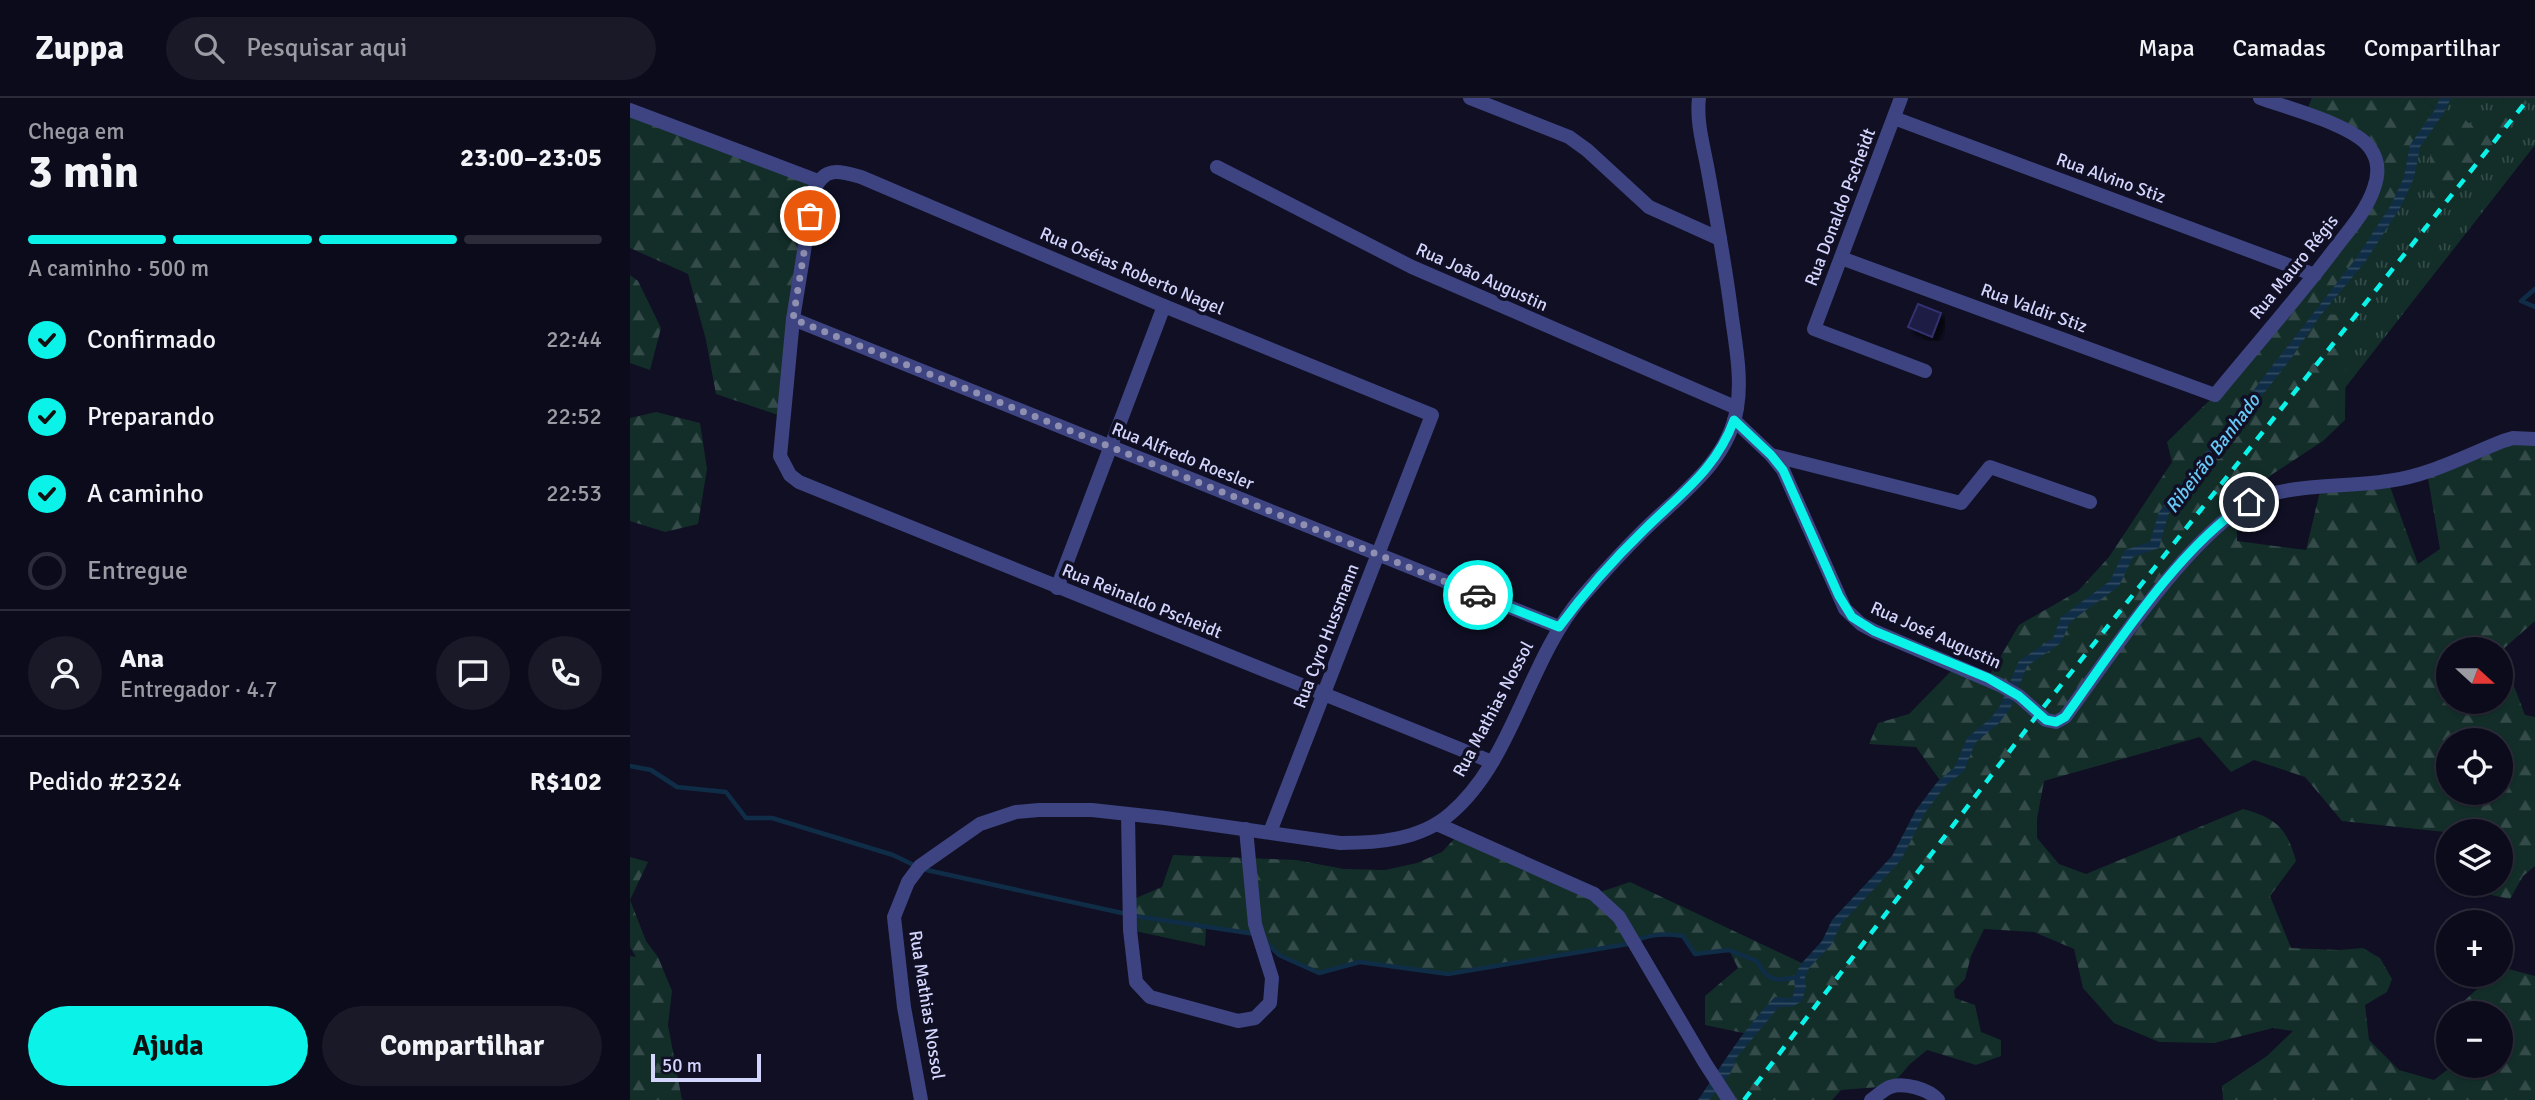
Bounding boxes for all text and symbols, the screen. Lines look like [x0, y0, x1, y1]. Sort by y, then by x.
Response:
search box [166, 17, 656, 80]
text: Zuppa [35, 28, 124, 69]
icon: search [190, 29, 228, 67]
text: Pesquisar aqui [246, 32, 407, 64]
text: Mapa [2138, 33, 2195, 63]
text: Camadas [2233, 33, 2326, 63]
text: Compartilhar [2364, 33, 2500, 63]
text: Chega em [28, 117, 125, 146]
street label: Rua Donaldo Pscheidt [1800, 125, 1880, 289]
text: 23:00–23:05 [460, 142, 602, 174]
text: 3 min [28, 144, 139, 200]
street label: Rua Alvino Stiz [2053, 148, 2169, 208]
pin [780, 186, 840, 246]
icon: bag [791, 197, 829, 235]
street label: Rua Mauro Régis [2245, 210, 2343, 324]
street label: Rua Oséias Roberto Nagel [1037, 222, 1227, 320]
street label: Rua João Augustin [1413, 238, 1551, 316]
text: A caminho · 500 m [28, 254, 209, 283]
street label: Rua Valdir Stiz [1978, 279, 2090, 337]
icon: check [28, 321, 66, 359]
text: Confirmado [87, 324, 216, 356]
text: 22:44 [546, 325, 602, 354]
water label: Ribeirão Banhado [2160, 388, 2266, 518]
icon: check [28, 398, 66, 436]
text: Preparando [87, 401, 214, 433]
text: 22:52 [546, 402, 602, 431]
street label: Rua Alfredo Roesler [1109, 417, 1258, 495]
pin [2219, 472, 2279, 532]
icon: check [28, 475, 66, 513]
text: A caminho [87, 478, 204, 510]
text: 22:53 [546, 479, 602, 508]
icon: home [2230, 483, 2268, 521]
text: Entregue [87, 555, 188, 587]
street label: Rua Reinaldo Pscheidt [1059, 559, 1225, 643]
courier [1443, 560, 1513, 630]
street label: Rua Cyro Hussmann [1288, 561, 1364, 711]
icon: car [1459, 576, 1497, 614]
street label: Rua José Augustin [1867, 596, 2005, 674]
button: person [28, 636, 102, 710]
button: chat [436, 636, 510, 710]
button: phone [528, 636, 602, 710]
street label: Rua Mathias Nossol [1448, 637, 1538, 781]
north arrow [2436, 637, 2513, 714]
map controls [2436, 637, 2513, 1078]
text: Ana [120, 643, 164, 675]
text: Entregador · 4.7 [120, 675, 278, 704]
button: locate [2436, 728, 2513, 805]
text: Pedido #2324 [28, 766, 182, 798]
text: R$102 [530, 766, 602, 798]
button: layers [2436, 819, 2513, 896]
button: + [2436, 910, 2513, 987]
street label: Rua Mathias Nossol [904, 929, 950, 1081]
button: − [2436, 1001, 2513, 1078]
button: Ajuda [28, 1006, 308, 1086]
button: Compartilhar [322, 1006, 602, 1086]
scale bar [651, 1051, 761, 1083]
text: 50 m [662, 1054, 702, 1078]

